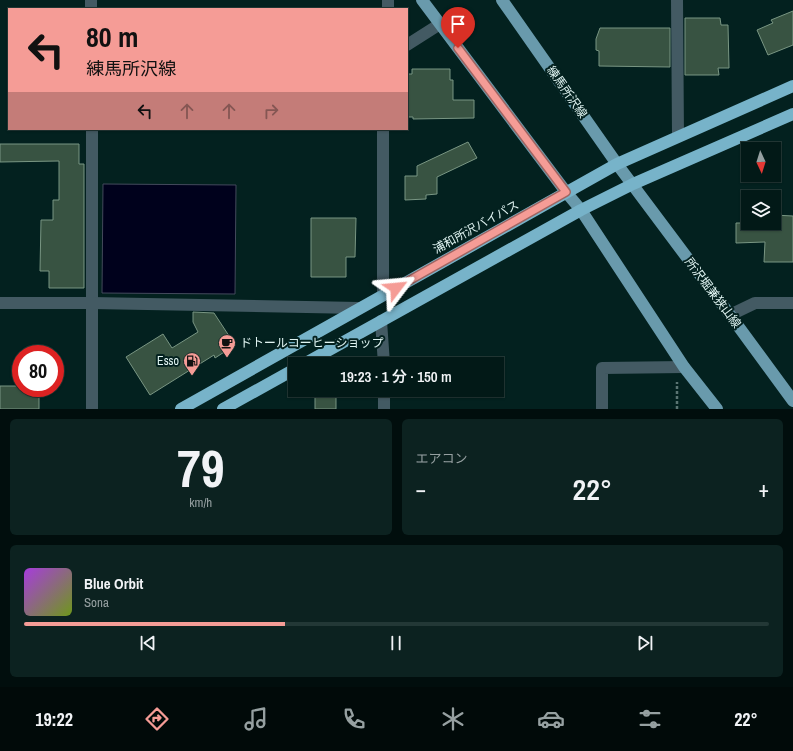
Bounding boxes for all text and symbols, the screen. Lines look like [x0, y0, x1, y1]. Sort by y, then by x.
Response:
pin [441, 7.0, 475, 48]
icon: arrive [447, 13, 469, 35]
text: 80 m [86, 18, 138, 56]
icon: left [20, 24, 72, 76]
text: 練馬所沢線 [86, 56, 176, 81]
street label: 練馬所沢線 [543, 63, 591, 121]
icon: left [134, 100, 156, 122]
icon: ahead [176, 100, 198, 122]
icon: ahead [218, 100, 240, 122]
icon: right [260, 100, 282, 122]
north arrow [741, 142, 781, 182]
map controls [741, 142, 781, 230]
button: layers [741, 190, 781, 230]
street label: 浦和所沢バイパス [430, 197, 522, 257]
street label: 所沢堀兼狭山線 [681, 255, 745, 331]
position arrow [375, 267, 417, 309]
cafe icon: ドトールコーヒーショップ [217, 333, 237, 358]
place label: ドトールコーヒーショップ [240, 335, 384, 351]
speed limit sign: 80 [12, 345, 64, 397]
fuel station icon: Esso [182, 351, 202, 376]
place label: Esso [157, 353, 179, 369]
text: 19:23 · 1 分 · 150 m [340, 366, 452, 387]
text: 79 [177, 433, 224, 503]
text: エアコン [416, 450, 468, 467]
text: 22° [573, 469, 612, 509]
text: − [416, 474, 426, 504]
text: + [758, 474, 769, 504]
text: km/h [189, 494, 212, 511]
text: Blue Orbit [84, 573, 143, 594]
text: Sona [84, 594, 109, 611]
icon: previous [137, 632, 159, 654]
icon: pause [385, 632, 407, 654]
icon: next [634, 632, 656, 654]
icon: directions [143, 705, 171, 733]
icon: music [242, 705, 270, 733]
icon: phone [340, 705, 368, 733]
icon: climate [439, 705, 467, 733]
icon: car [537, 705, 565, 733]
icon: filters [636, 705, 664, 733]
text: 19:22 [35, 707, 73, 732]
text: 22° [734, 707, 758, 732]

